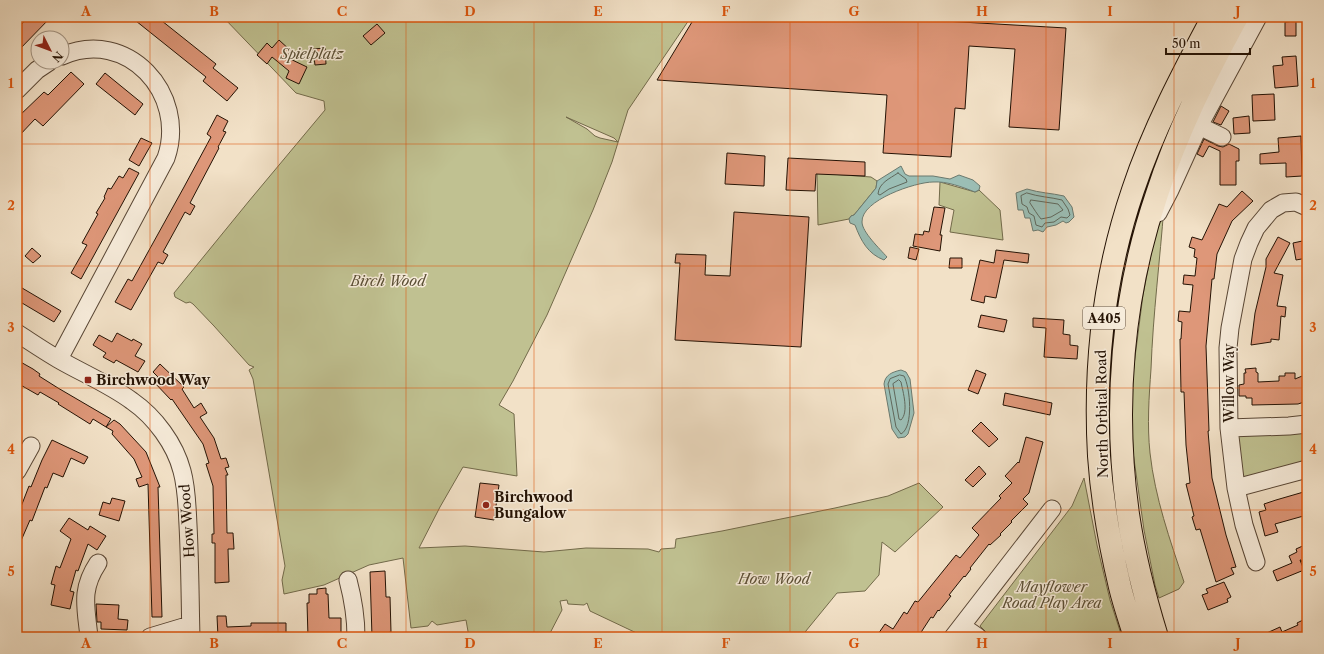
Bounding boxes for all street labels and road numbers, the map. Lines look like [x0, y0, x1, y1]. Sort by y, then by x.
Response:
road number: A405 [1083, 307, 1125, 329]
street label: Willow Way [1220, 343, 1238, 424]
street label: North Orbital Road [1092, 349, 1112, 478]
street label: How Wood [175, 483, 199, 559]

